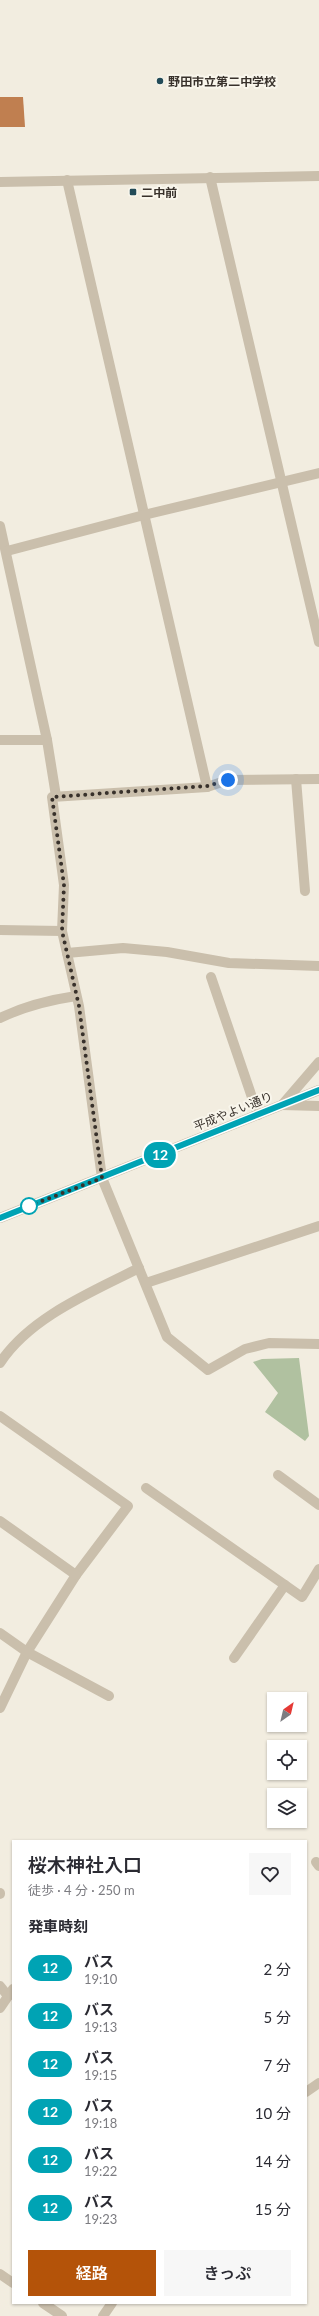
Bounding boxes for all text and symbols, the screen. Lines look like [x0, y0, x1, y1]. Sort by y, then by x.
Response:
place label: 野田市立第二中学校 [168, 74, 276, 89]
marker: 野田市立第二中学校 [155, 76, 165, 86]
place label: 二中前 [141, 185, 177, 200]
marker: 二中前 [128, 187, 138, 197]
your location [218, 770, 238, 790]
street label: 平成やよい通り [191, 1088, 275, 1134]
line badge: 12 [142, 1142, 178, 1168]
text: 12 [152, 1146, 168, 1163]
unlabelled marker [20, 1197, 38, 1215]
north arrow [267, 1692, 307, 1732]
map controls [267, 1692, 307, 1828]
button: locate [267, 1740, 307, 1780]
button: layers [267, 1788, 307, 1828]
text: 桜木神社入口 [28, 1853, 142, 1876]
button: heart [249, 1853, 291, 1895]
text: 徒歩 · 4 分 · 250 m [28, 1882, 135, 1898]
text: 発車時刻 [28, 1917, 88, 1935]
text: バス [84, 1952, 114, 1970]
text: 12 [42, 1959, 58, 1976]
text: 2 分 [263, 1960, 291, 1978]
text: 19:10 [84, 1971, 117, 1987]
text: バス [84, 2000, 114, 2018]
text: 12 [42, 2007, 58, 2024]
text: 5 分 [263, 2008, 291, 2026]
text: 19:13 [84, 2019, 117, 2035]
text: バス [84, 2048, 114, 2066]
text: 12 [42, 2055, 58, 2072]
text: 7 分 [263, 2056, 291, 2074]
text: 19:15 [84, 2067, 117, 2083]
text: バス [84, 2096, 114, 2114]
text: 12 [42, 2103, 58, 2120]
text: 10 分 [255, 2104, 291, 2122]
text: 19:18 [84, 2115, 117, 2131]
text: バス [84, 2144, 114, 2162]
text: 12 [42, 2151, 58, 2168]
text: 14 分 [255, 2152, 291, 2170]
text: 19:22 [84, 2163, 117, 2179]
text: バス [84, 2192, 114, 2210]
text: 12 [42, 2199, 58, 2216]
text: 15 分 [255, 2200, 291, 2218]
text: 19:23 [84, 2211, 117, 2227]
button: 経路 [28, 2250, 156, 2296]
button: きっぷ [164, 2250, 291, 2296]

